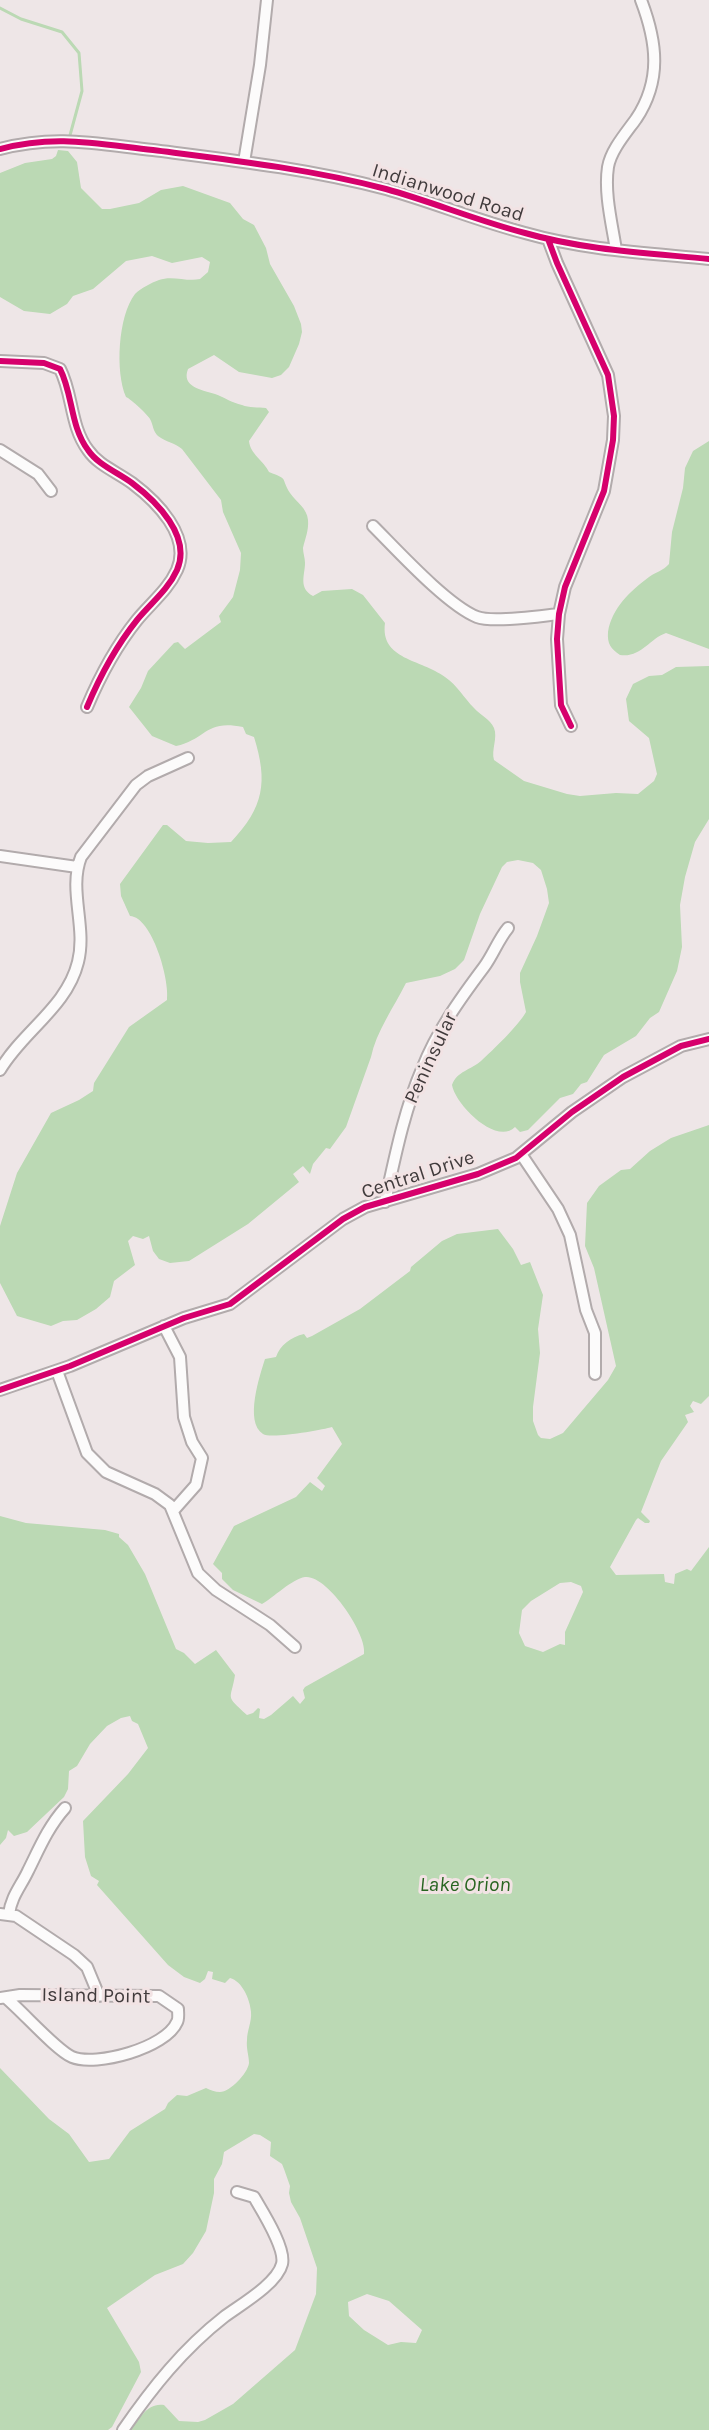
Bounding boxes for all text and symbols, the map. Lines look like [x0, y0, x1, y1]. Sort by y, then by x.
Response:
street label: Indianwood Road [369, 158, 527, 228]
street label: Peninsular [399, 1009, 463, 1107]
street label: Central Drive [358, 1145, 478, 1205]
water label: Lake Orion [419, 1872, 511, 1898]
street label: Island Point [41, 1983, 151, 2009]

